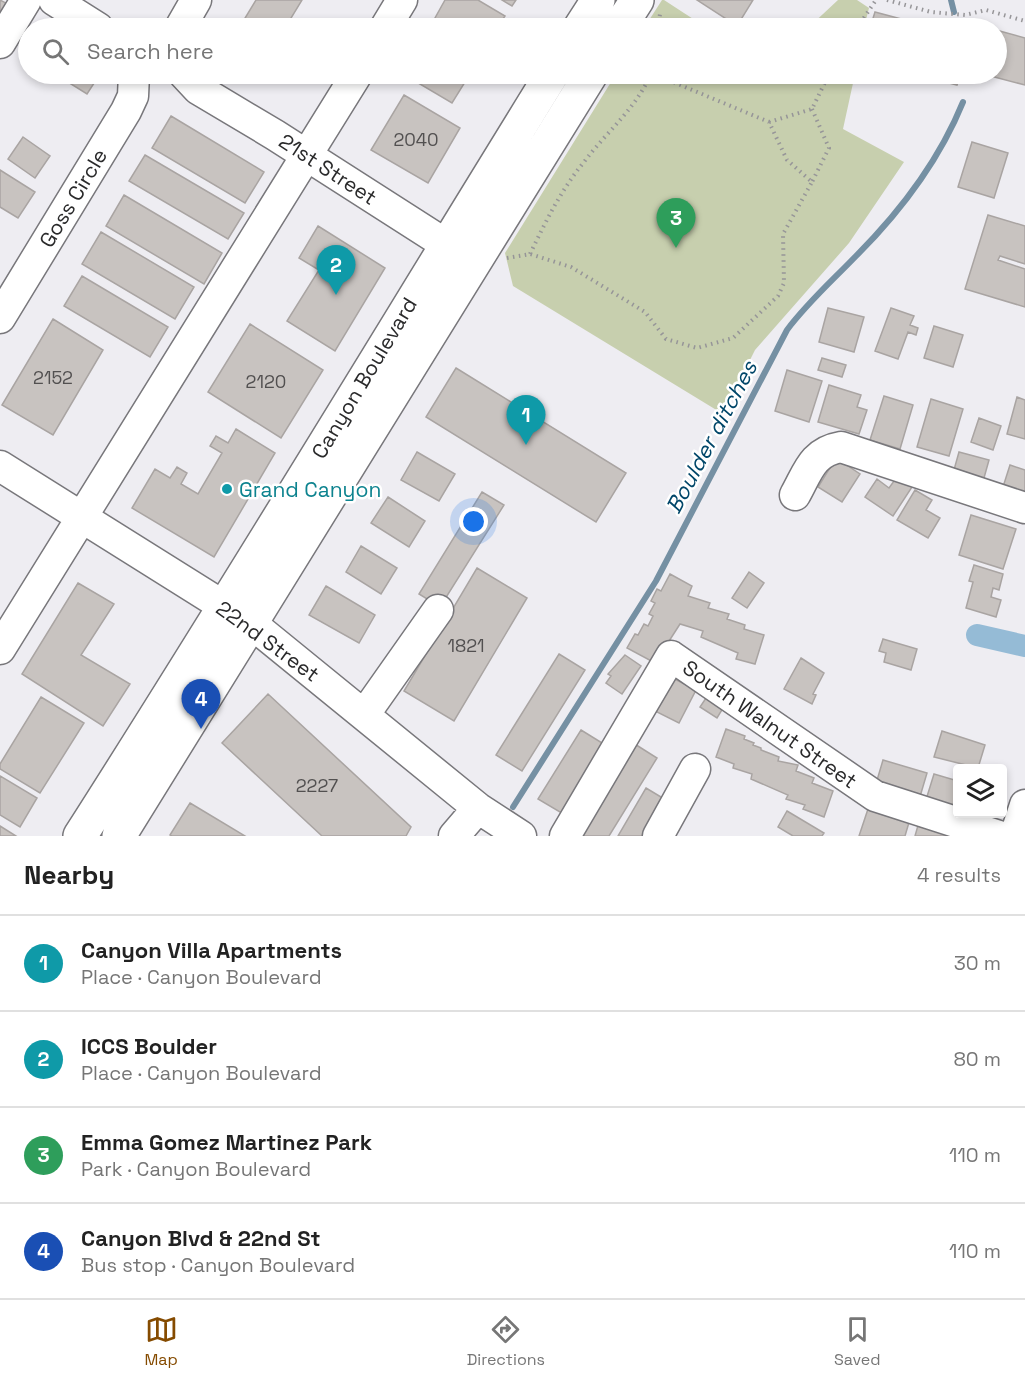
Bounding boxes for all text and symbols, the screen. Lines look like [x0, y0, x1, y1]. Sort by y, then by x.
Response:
search box [18, 18, 1007, 84]
icon: search [39, 35, 72, 68]
text: Search here [87, 37, 214, 65]
street label: 21st Street [274, 127, 382, 211]
house number: 2040 [393, 128, 439, 151]
street label: Goss Circle [33, 144, 113, 252]
pin: 3 [656, 198, 696, 248]
pin: 2 [316, 246, 356, 295]
street label: Canyon Boulevard [305, 292, 423, 464]
water label: Boulder ditches [659, 355, 764, 518]
house number: 2152 [33, 366, 73, 389]
house number: 2120 [246, 370, 286, 393]
pin: 1 [506, 396, 546, 445]
place label: Grand Canyon [239, 476, 381, 503]
marker: Grand Canyon [220, 482, 234, 496]
your location [459, 507, 488, 536]
street label: 22nd Street [211, 594, 325, 688]
house number: 1821 [447, 634, 485, 657]
street label: South Walnut Street [678, 654, 862, 794]
pin: 4 [182, 680, 220, 729]
map controls [953, 764, 1007, 818]
button: layers [953, 764, 1007, 818]
house number: 2227 [296, 774, 338, 797]
text: Nearby [24, 858, 114, 892]
text: 4 results [917, 862, 1001, 888]
text: Canyon Villa Apartments [81, 936, 342, 964]
text: 1 [39, 950, 48, 976]
text: 30 m [954, 950, 1001, 976]
text: Place · Canyon Boulevard [81, 964, 322, 990]
text: ICCS Boulder [81, 1032, 217, 1060]
text: 2 [38, 1046, 49, 1072]
text: 80 m [953, 1046, 1001, 1072]
text: Place · Canyon Boulevard [81, 1060, 322, 1086]
text: Emma Gomez Martinez Park [81, 1128, 372, 1156]
text: 3 [37, 1142, 50, 1168]
text: 110 m [949, 1142, 1001, 1168]
text: Park · Canyon Boulevard [81, 1156, 311, 1182]
text: Canyon Blvd & 22nd St [81, 1224, 321, 1252]
text: 4 [37, 1238, 50, 1264]
text: 110 m [949, 1238, 1001, 1264]
text: Bus stop · Canyon Boulevard [81, 1252, 355, 1278]
tab: Map [144, 1313, 178, 1370]
tab: Directions [467, 1313, 545, 1370]
tab: Saved [834, 1313, 881, 1370]

